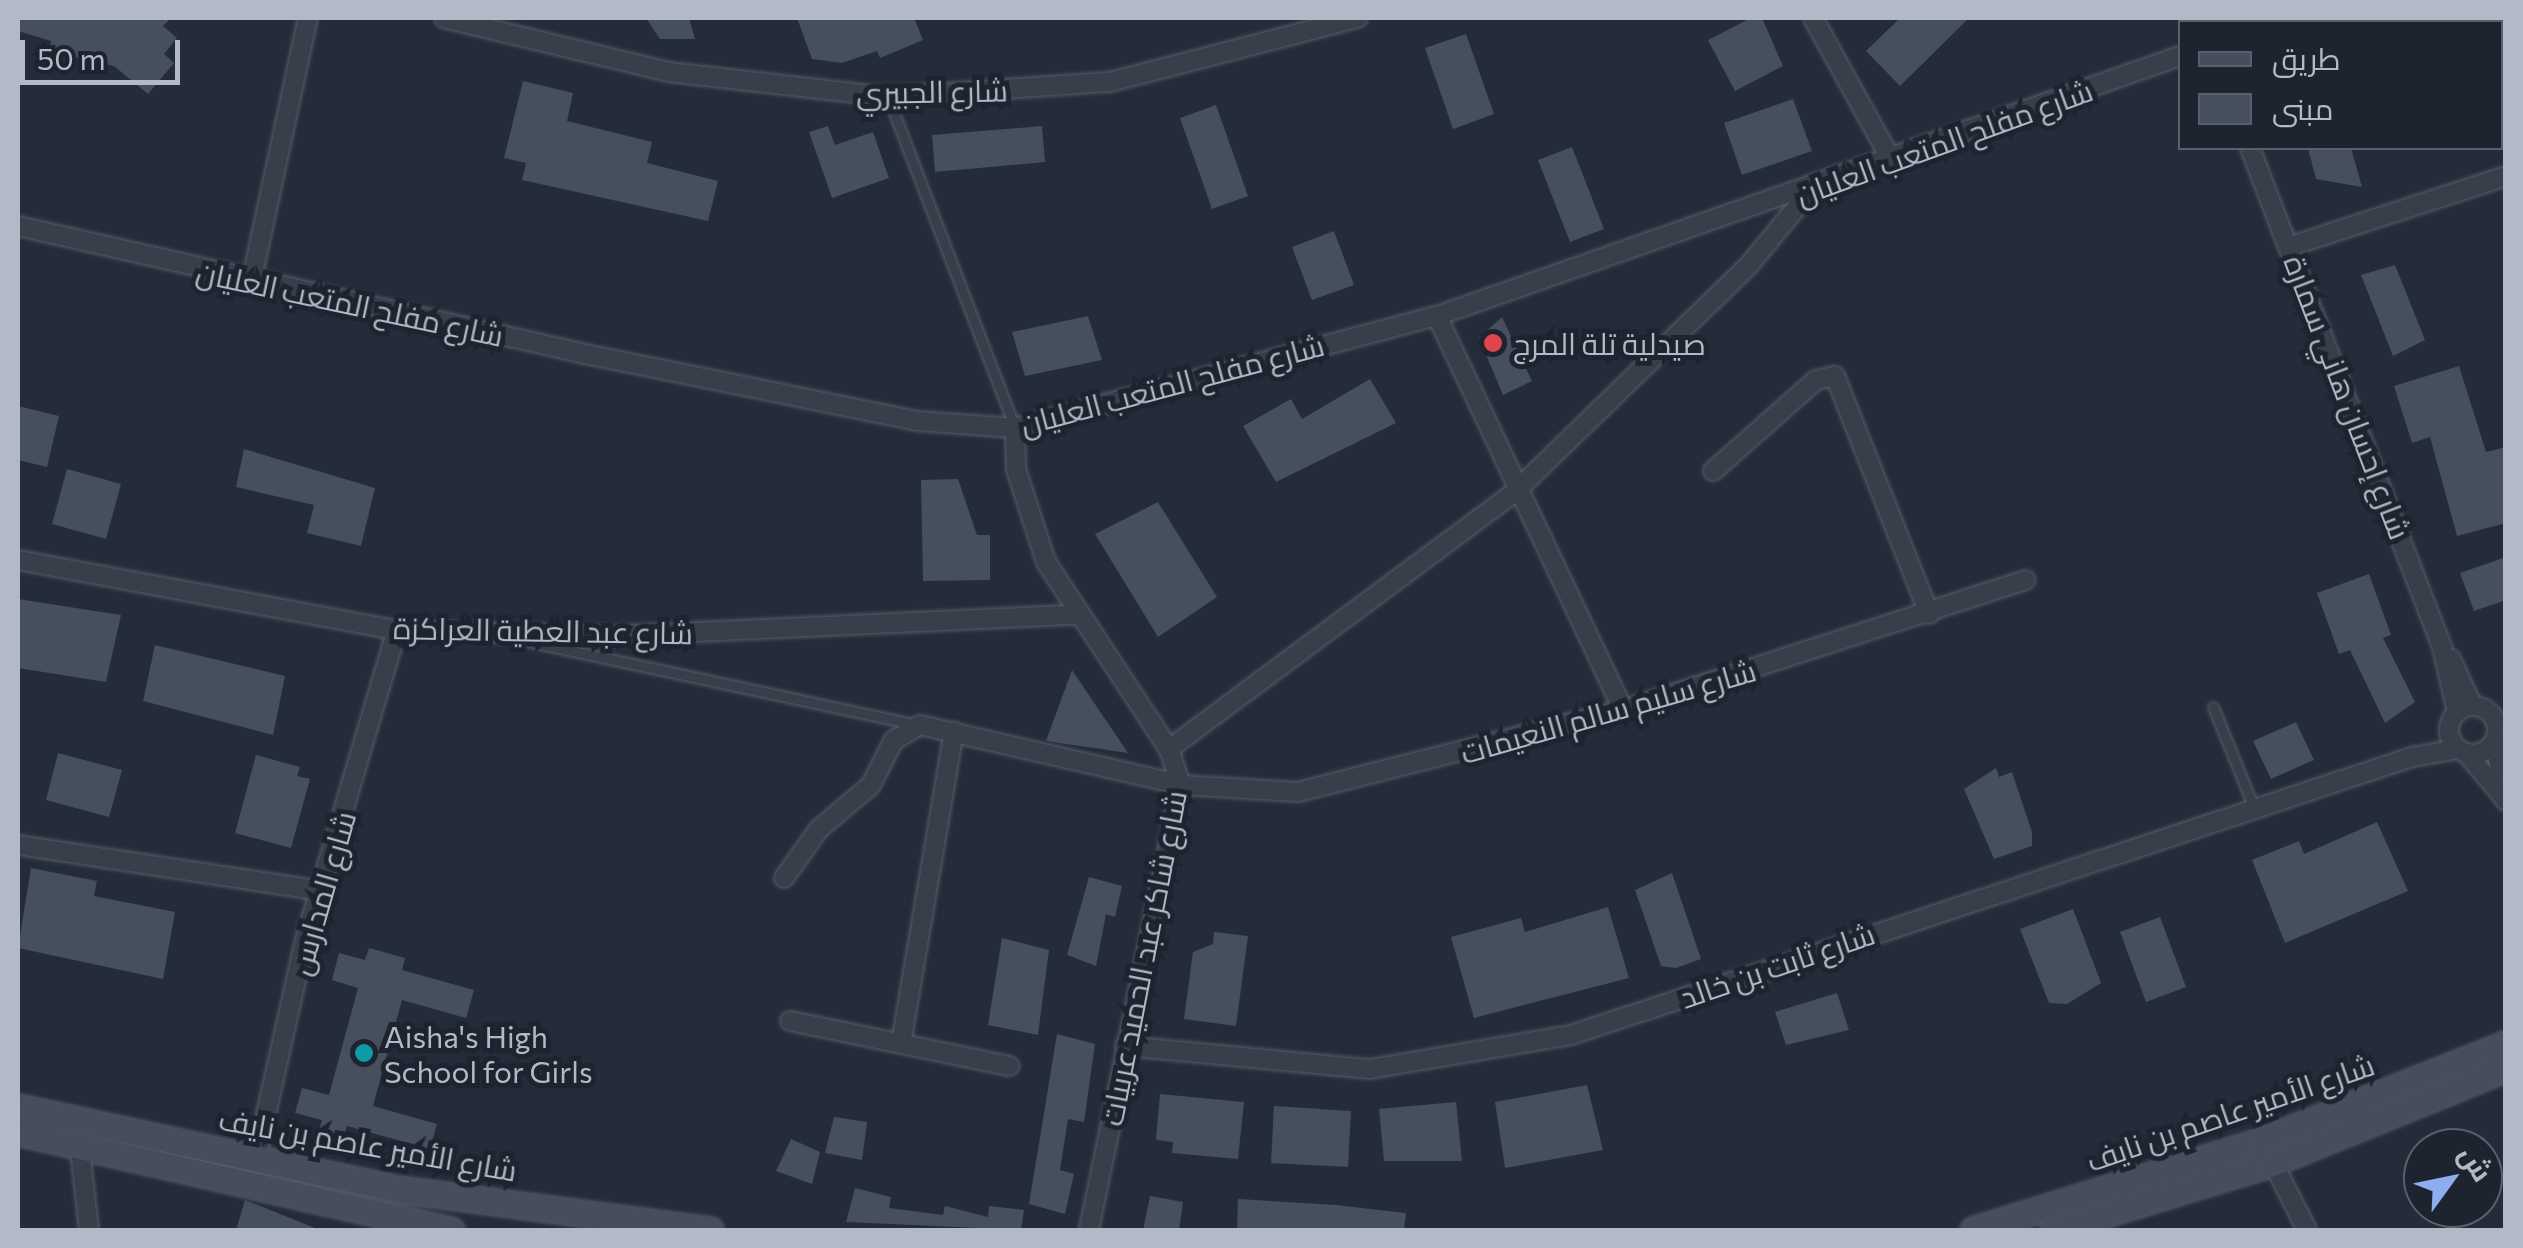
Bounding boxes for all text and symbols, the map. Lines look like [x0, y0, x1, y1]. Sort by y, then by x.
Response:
scale bar [25, 20, 185, 82]
legend [2178, 20, 2503, 150]
text: 50 m [37, 39, 106, 76]
text: طريق [2272, 39, 2341, 76]
street label: شارع الجبيري [856, 72, 1008, 110]
street label: شارع مفلح المتعب العليان [1791, 72, 2097, 212]
text: مبنى [2272, 89, 2333, 126]
street label: شارع إحسان هاني سمارة [2277, 250, 2419, 544]
street label: شارع مفلح المتعب العليان [193, 253, 507, 353]
place label: صيدلية تلة المرج [1513, 325, 1706, 361]
street label: شارع مفلح المتعب العليان [1016, 326, 1328, 442]
marker: صيدلية تلة المرج [1482, 332, 1504, 354]
street label: شارع عبد العطية العراكزة [393, 609, 693, 651]
street label: شارع سليم سالم النعيمات [1456, 652, 1760, 770]
street label: شارع شاكر عبد الحميد عربيات [1093, 787, 1193, 1129]
street label: شارع المدارس [281, 807, 363, 979]
street label: شارع ثابت بن خالد [1675, 915, 1879, 1015]
place label: Aisha's High School for Girls [384, 1018, 593, 1088]
marker: Aisha's High School for Girls [353, 1042, 375, 1064]
street label: شارع الأمير عاصم بن نايف [2081, 1046, 2379, 1178]
street label: شارع الأمير عاصم بن نايف [216, 1100, 520, 1188]
north arrow [2403, 1128, 2503, 1228]
text: ش [2452, 1138, 2501, 1187]

